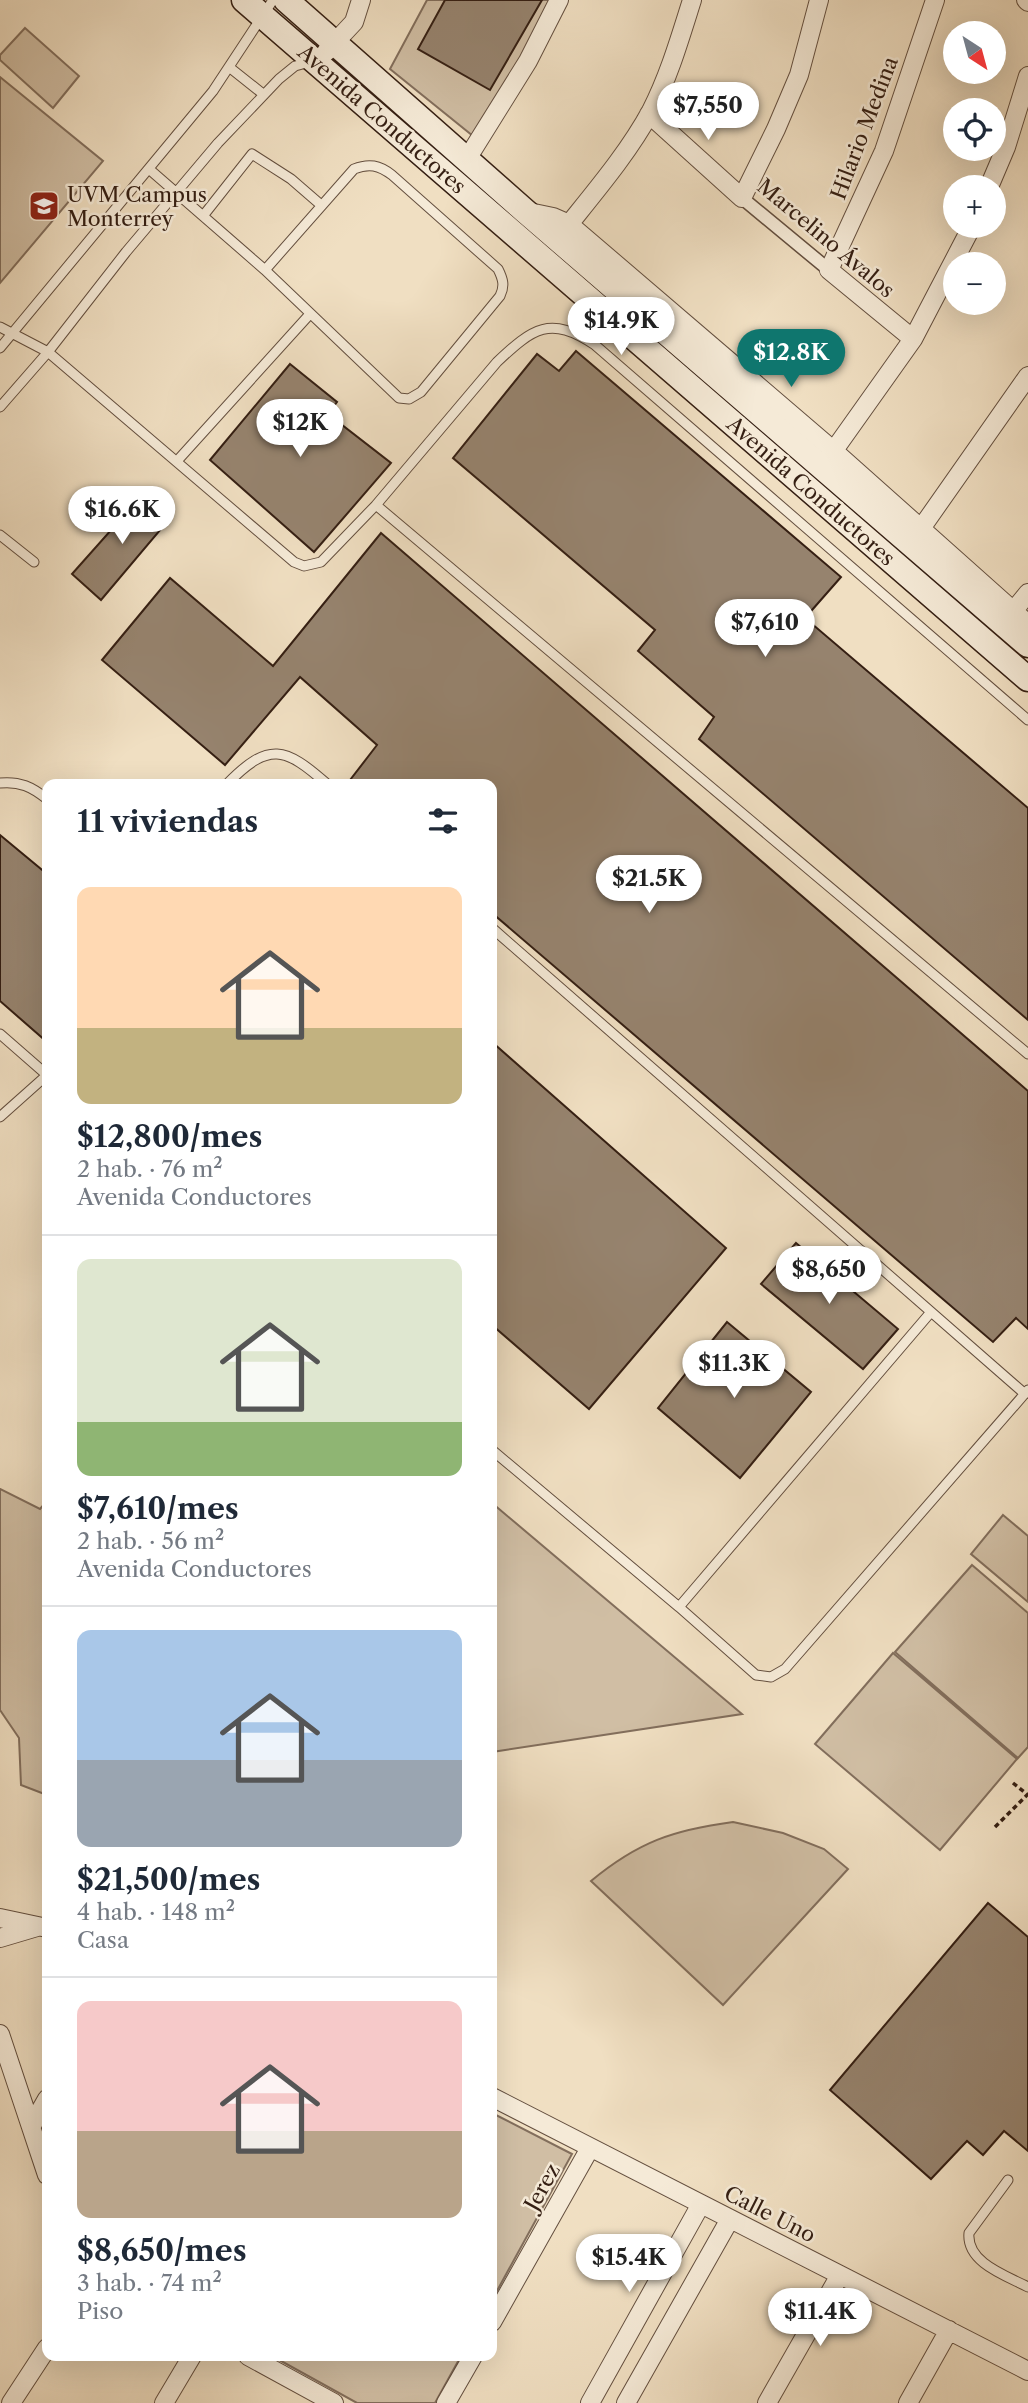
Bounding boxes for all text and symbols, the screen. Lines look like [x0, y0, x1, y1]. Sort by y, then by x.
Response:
north arrow [943, 21, 1006, 84]
map controls [943, 21, 1006, 315]
street label: Avenida Conductores [292, 39, 471, 199]
street label: Hilario Medina [825, 52, 903, 203]
pin: $7,550 [651, 82, 765, 142]
text: $7,550 [673, 91, 743, 119]
button: locate [943, 98, 1006, 161]
street label: Marcelino Ávalos [752, 173, 900, 303]
button: + [943, 175, 1006, 238]
place label: UVM Campus Monterrey [67, 182, 207, 231]
school or university icon: UVM Campus Monterrey [27, 189, 61, 223]
button: − [943, 252, 1006, 315]
pin: $14.9K [564, 298, 678, 357]
text: $14.9K [584, 306, 658, 334]
pin: $12.8K [734, 330, 848, 389]
text: $12.8K [753, 338, 829, 366]
pin: $12K [259, 400, 341, 459]
text: $12K [272, 408, 328, 436]
street label: Avenida Conductores [721, 411, 900, 571]
pin: $16.6K [65, 486, 179, 546]
text: $16.6K [84, 495, 160, 523]
pin: $7,610 [708, 600, 822, 659]
text: $7,610 [731, 608, 799, 636]
icon: filters [424, 802, 462, 840]
text: 11 viviendas [77, 803, 258, 840]
pin: $21.5K [592, 856, 706, 915]
text: $21.5K [612, 864, 686, 892]
icon: home [207, 932, 333, 1058]
text: $12,800/mes [77, 1118, 262, 1155]
text: 2 hab. · 76 m² [77, 1155, 223, 1183]
text: Avenida Conductores [77, 1183, 312, 1211]
pin: $8,650 [772, 1246, 886, 1306]
text: $8,650 [792, 1255, 866, 1283]
icon: home [207, 1304, 333, 1430]
pin: $11.3K [677, 1340, 791, 1400]
text: $11.3K [698, 1349, 770, 1377]
text: $7,610/mes [77, 1490, 239, 1527]
text: 2 hab. · 56 m² [77, 1527, 224, 1555]
text: Avenida Conductores [77, 1555, 312, 1583]
icon: home [207, 1675, 333, 1801]
text: $21,500/mes [77, 1861, 260, 1898]
text: 4 hab. · 148 m² [77, 1898, 235, 1926]
text: Casa [77, 1926, 129, 1954]
icon: home [207, 2046, 333, 2172]
street label: Jerez [517, 2159, 565, 2218]
street label: Calle Uno [720, 2180, 820, 2248]
text: $8,650/mes [77, 2232, 247, 2269]
pin: $15.4K [572, 2234, 686, 2294]
text: $15.4K [592, 2243, 666, 2271]
text: 3 hab. · 74 m² [77, 2269, 222, 2297]
pin: $11.4K [763, 2288, 877, 2348]
text: Piso [77, 2297, 123, 2325]
text: $11.4K [784, 2297, 856, 2325]

